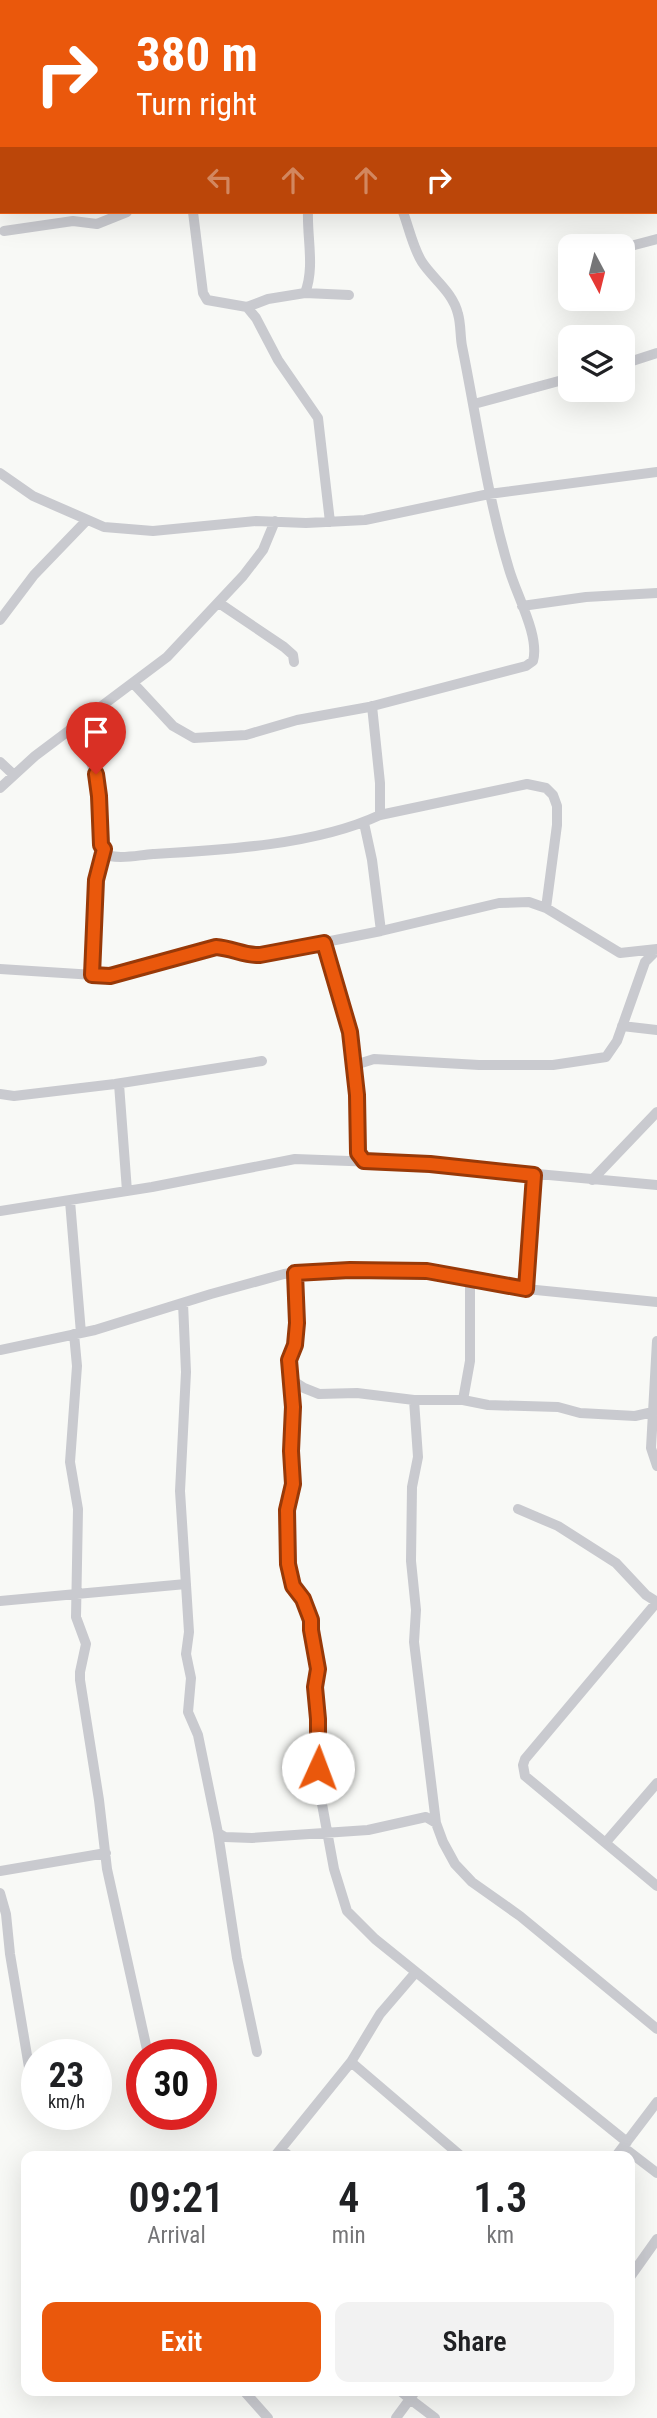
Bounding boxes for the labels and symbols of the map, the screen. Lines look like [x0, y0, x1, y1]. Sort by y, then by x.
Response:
north arrow [558, 234, 635, 312]
pin [66, 702, 126, 774]
position arrow [281, 1731, 355, 1805]
speed limit sign: 30 [126, 2039, 217, 2130]

